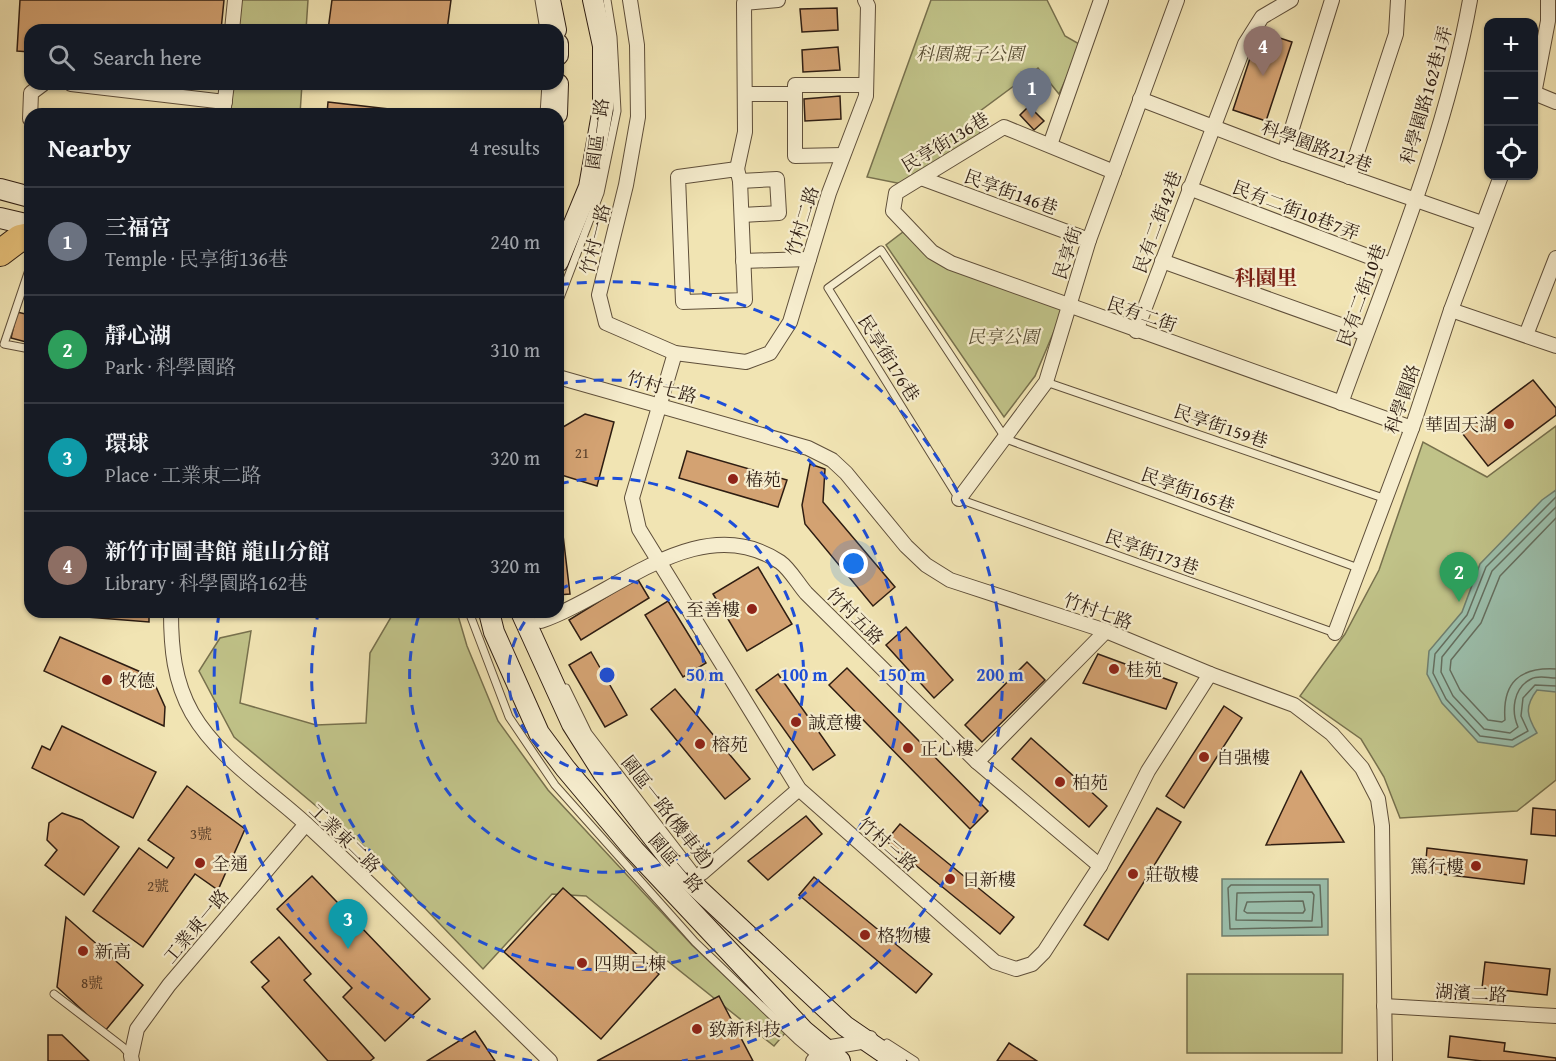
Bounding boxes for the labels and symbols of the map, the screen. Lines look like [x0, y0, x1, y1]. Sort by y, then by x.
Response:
street label: 科學園路162巷1弄 [1393, 23, 1459, 167]
pin: 4 [1244, 26, 1282, 76]
park label: 科園親子公園 [916, 40, 1027, 67]
pin: 1 [1012, 68, 1052, 118]
street label: 園區一路 [579, 96, 615, 172]
street label: 民享街136巷 [896, 105, 994, 179]
street label: 科學園路212巷 [1258, 113, 1376, 179]
street label: 民享街146巷 [960, 163, 1062, 221]
street label: 民有二街42巷 [1126, 167, 1188, 277]
street label: 民有二街10巷7弄 [1229, 173, 1363, 247]
street label: 竹村二路 [779, 183, 825, 259]
street label: 竹村一路 [573, 201, 617, 277]
street label: 民享街 [1046, 223, 1088, 283]
street label: 民有二街10巷 [1330, 240, 1392, 350]
district label: 科園里 [1235, 262, 1298, 293]
street label: 民有二街 [1104, 290, 1180, 338]
street label: 民享街176巷 [852, 309, 926, 407]
park label: 民享公園 [967, 323, 1042, 350]
street label: 科學園路 [1378, 361, 1426, 437]
street label: 竹村七路 [624, 364, 700, 410]
street label: 民享街159巷 [1170, 397, 1272, 455]
place label: 華固天湖 [1425, 411, 1497, 438]
marker: 華固天湖 [1502, 417, 1516, 431]
house number: 21 [575, 442, 589, 463]
street label: 民享街165巷 [1137, 461, 1239, 519]
place label: 椿苑 [745, 466, 781, 493]
marker: 椿苑 [726, 472, 740, 486]
street label: 民享街173巷 [1101, 523, 1203, 581]
your location [839, 549, 868, 578]
pin: 2 [1440, 552, 1478, 602]
street label: 竹村五路 [820, 581, 890, 651]
street label: 竹村七路 [1060, 586, 1136, 636]
place label: 至善樓 [686, 596, 740, 623]
marker: 至善樓 [745, 602, 759, 616]
place label: 桂苑 [1126, 656, 1162, 683]
text: 50 m [686, 661, 725, 688]
text: 100 m [780, 661, 828, 688]
text: 150 m [878, 661, 926, 688]
text: 200 m [976, 661, 1024, 688]
marker: 桂苑 [1107, 662, 1121, 676]
centre of rings [597, 665, 617, 685]
place label: 牧德 [119, 667, 155, 694]
marker: 牧德 [100, 673, 114, 687]
place label: 誠意樓 [808, 709, 862, 736]
marker: 誠意樓 [789, 715, 803, 729]
place label: 榕苑 [712, 731, 748, 758]
place label: 正心樓 [920, 735, 974, 762]
marker: 榕苑 [693, 737, 707, 751]
marker: 正心樓 [901, 741, 915, 755]
place label: 自强樓 [1216, 744, 1270, 771]
marker: 自强樓 [1197, 750, 1211, 764]
street label: 園區一路(機車道) [617, 751, 719, 873]
place label: 柏苑 [1072, 769, 1108, 796]
marker: 柏苑 [1053, 775, 1067, 789]
street label: 工業東二路 [303, 797, 387, 879]
street label: 竹村三路 [852, 810, 924, 878]
house number: 3號 [190, 823, 212, 844]
street label: 園區一路 [644, 829, 708, 897]
place label: 全通 [212, 850, 248, 877]
place label: 篤行樓 [1410, 853, 1464, 880]
marker: 全通 [193, 856, 207, 870]
marker: 篤行樓 [1469, 859, 1483, 873]
place label: 莊敬樓 [1145, 861, 1199, 888]
place label: 日新樓 [962, 866, 1016, 893]
marker: 莊敬樓 [1126, 867, 1140, 881]
marker: 日新樓 [943, 872, 957, 886]
house number: 2號 [147, 875, 169, 896]
street label: 工業東一路 [157, 883, 235, 969]
pin: 3 [328, 900, 368, 949]
place label: 格物樓 [877, 922, 931, 949]
marker: 格物樓 [858, 928, 872, 942]
place label: 新高 [95, 938, 131, 965]
marker: 新高 [76, 944, 90, 958]
place label: 四期己棟 [594, 950, 666, 977]
marker: 四期己棟 [575, 956, 589, 970]
house number: 8號 [81, 972, 103, 993]
street label: 湖濱二路 [1434, 978, 1508, 1008]
place label: 致新科技 [709, 1016, 781, 1043]
marker: 致新科技 [690, 1022, 704, 1036]

